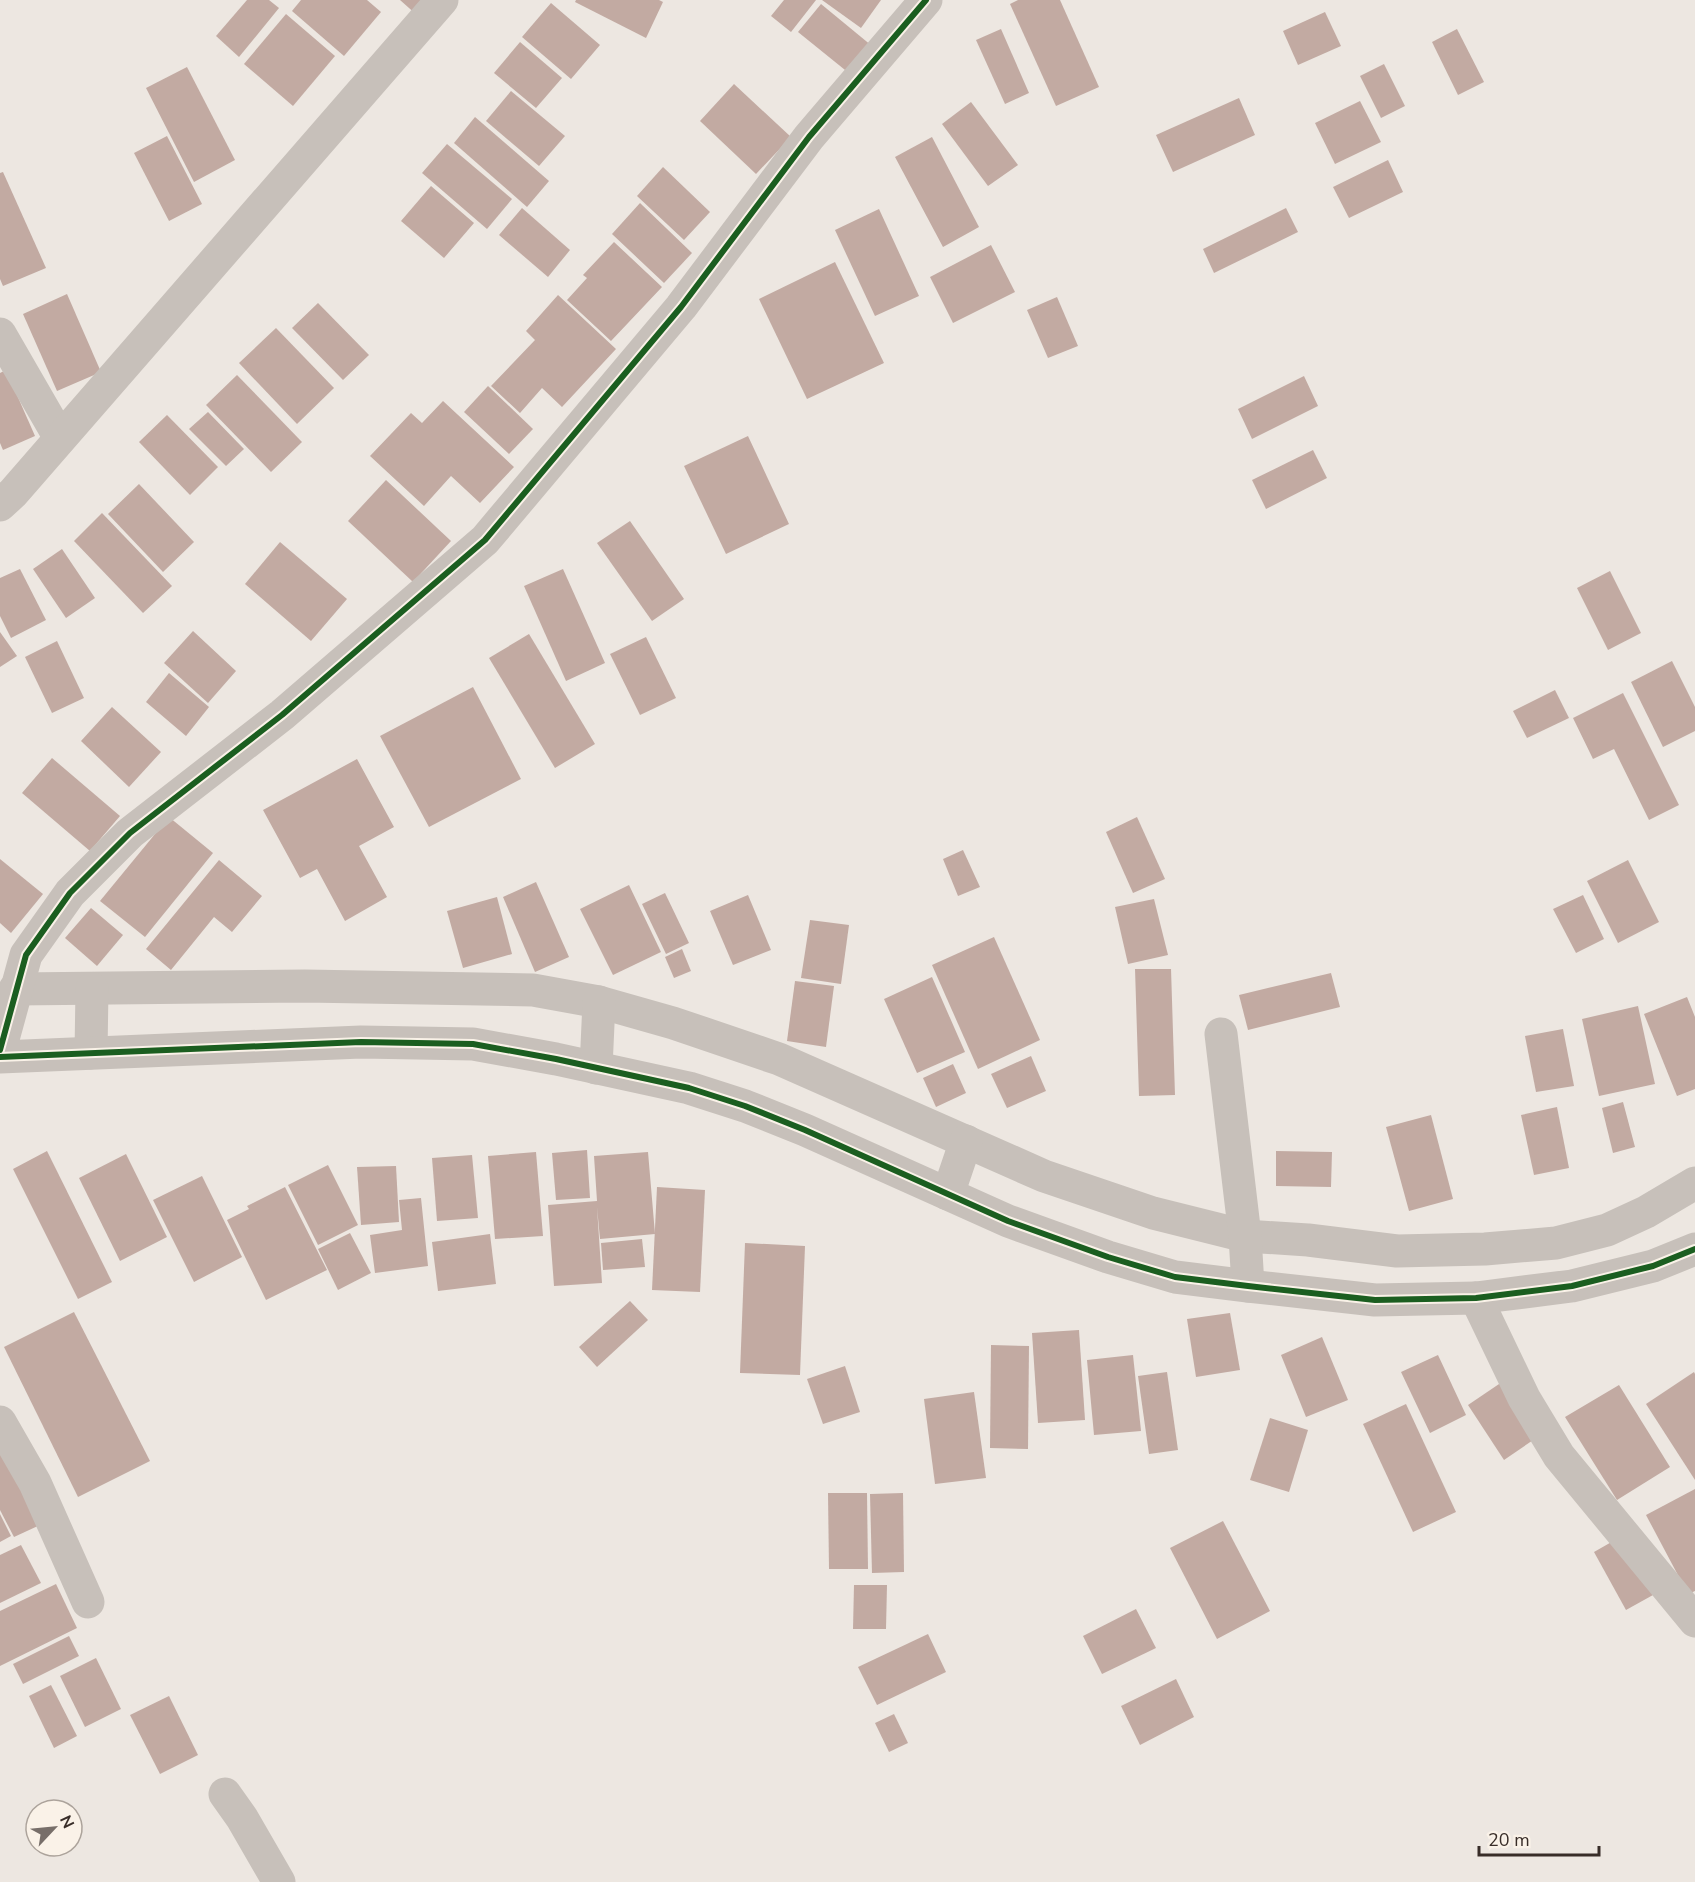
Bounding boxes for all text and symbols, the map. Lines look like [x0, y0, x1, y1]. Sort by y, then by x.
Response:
north arrow [24, 1798, 84, 1858]
text: N [54, 1812, 79, 1832]
scale bar [1479, 1819, 1599, 1857]
text: 20 m [1488, 1828, 1530, 1852]

